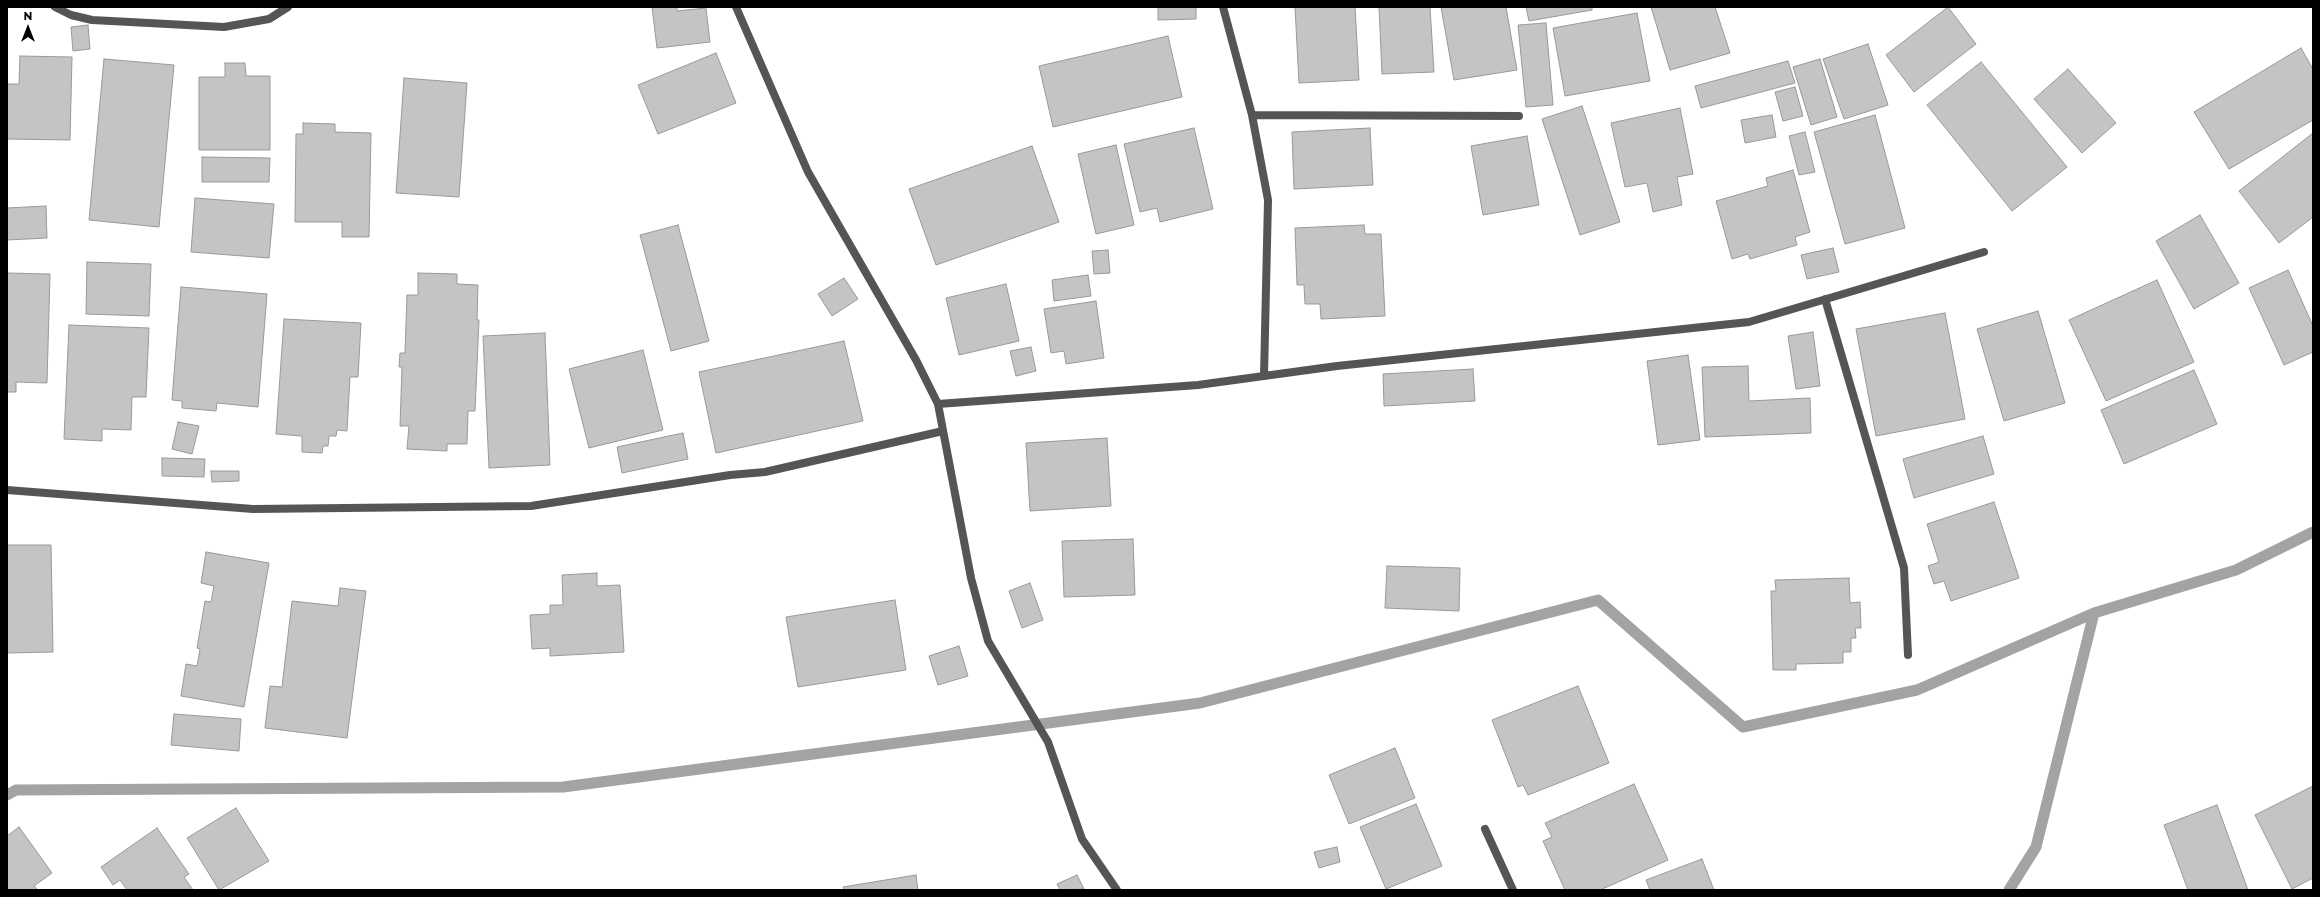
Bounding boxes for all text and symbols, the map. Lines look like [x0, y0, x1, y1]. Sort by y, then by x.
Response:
north arrow [8, 8, 48, 48]
text: N [24, 9, 32, 23]

